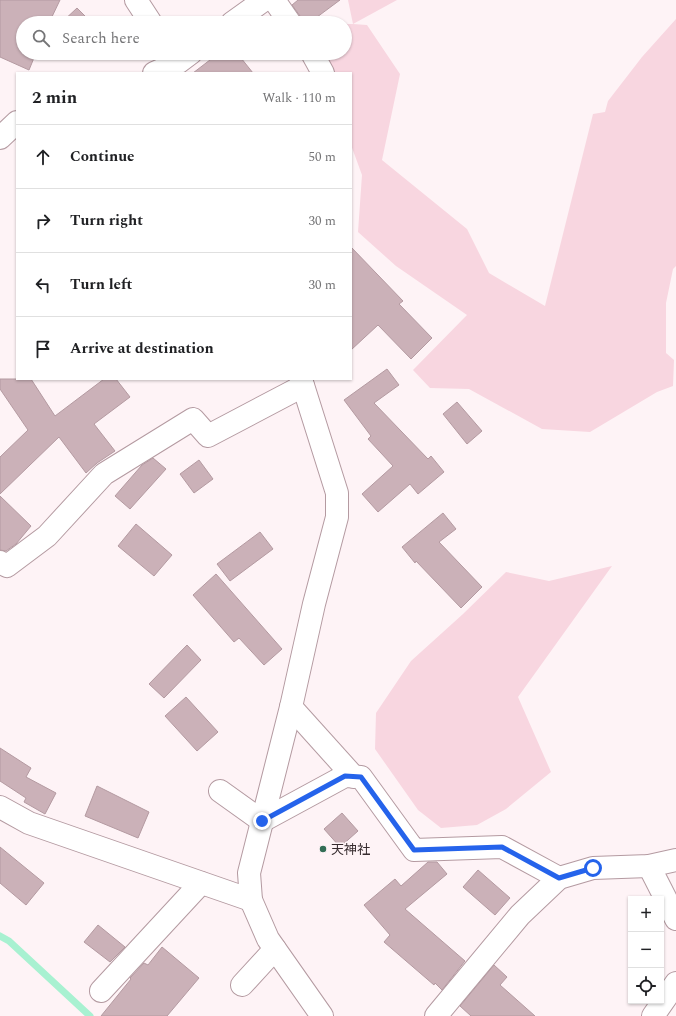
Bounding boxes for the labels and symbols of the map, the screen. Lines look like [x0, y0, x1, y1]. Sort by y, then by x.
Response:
route end [253, 812, 271, 830]
place label: 天神社 [331, 840, 370, 860]
marker: 天神社 [318, 844, 328, 854]
route start [584, 859, 602, 877]

